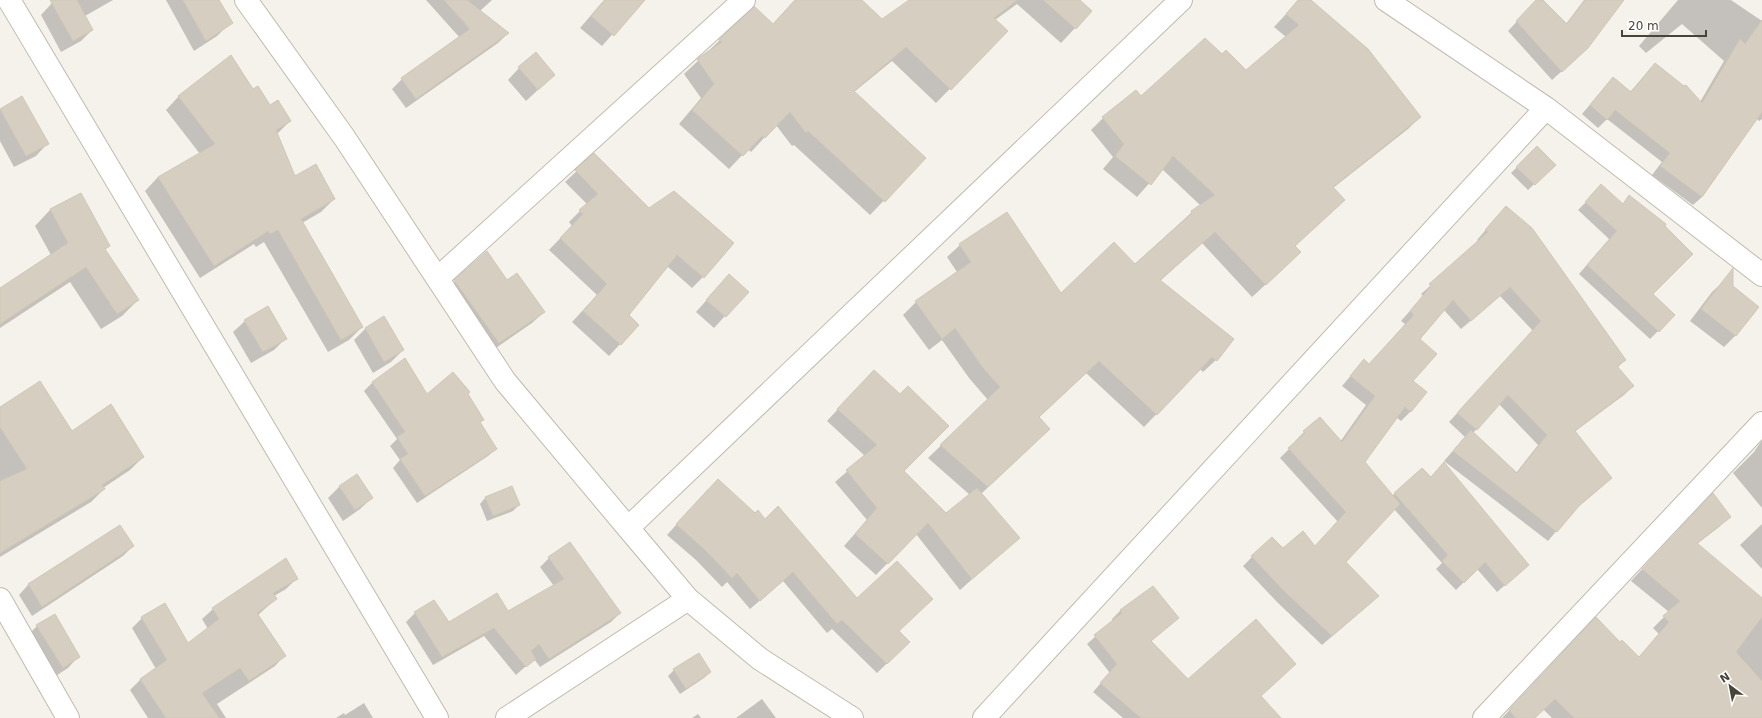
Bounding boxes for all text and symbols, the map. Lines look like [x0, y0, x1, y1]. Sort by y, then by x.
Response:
scale bar [1622, 12, 1706, 38]
text: 20 m [1628, 19, 1659, 33]
north arrow [1710, 666, 1750, 706]
text: N [1718, 670, 1732, 686]

